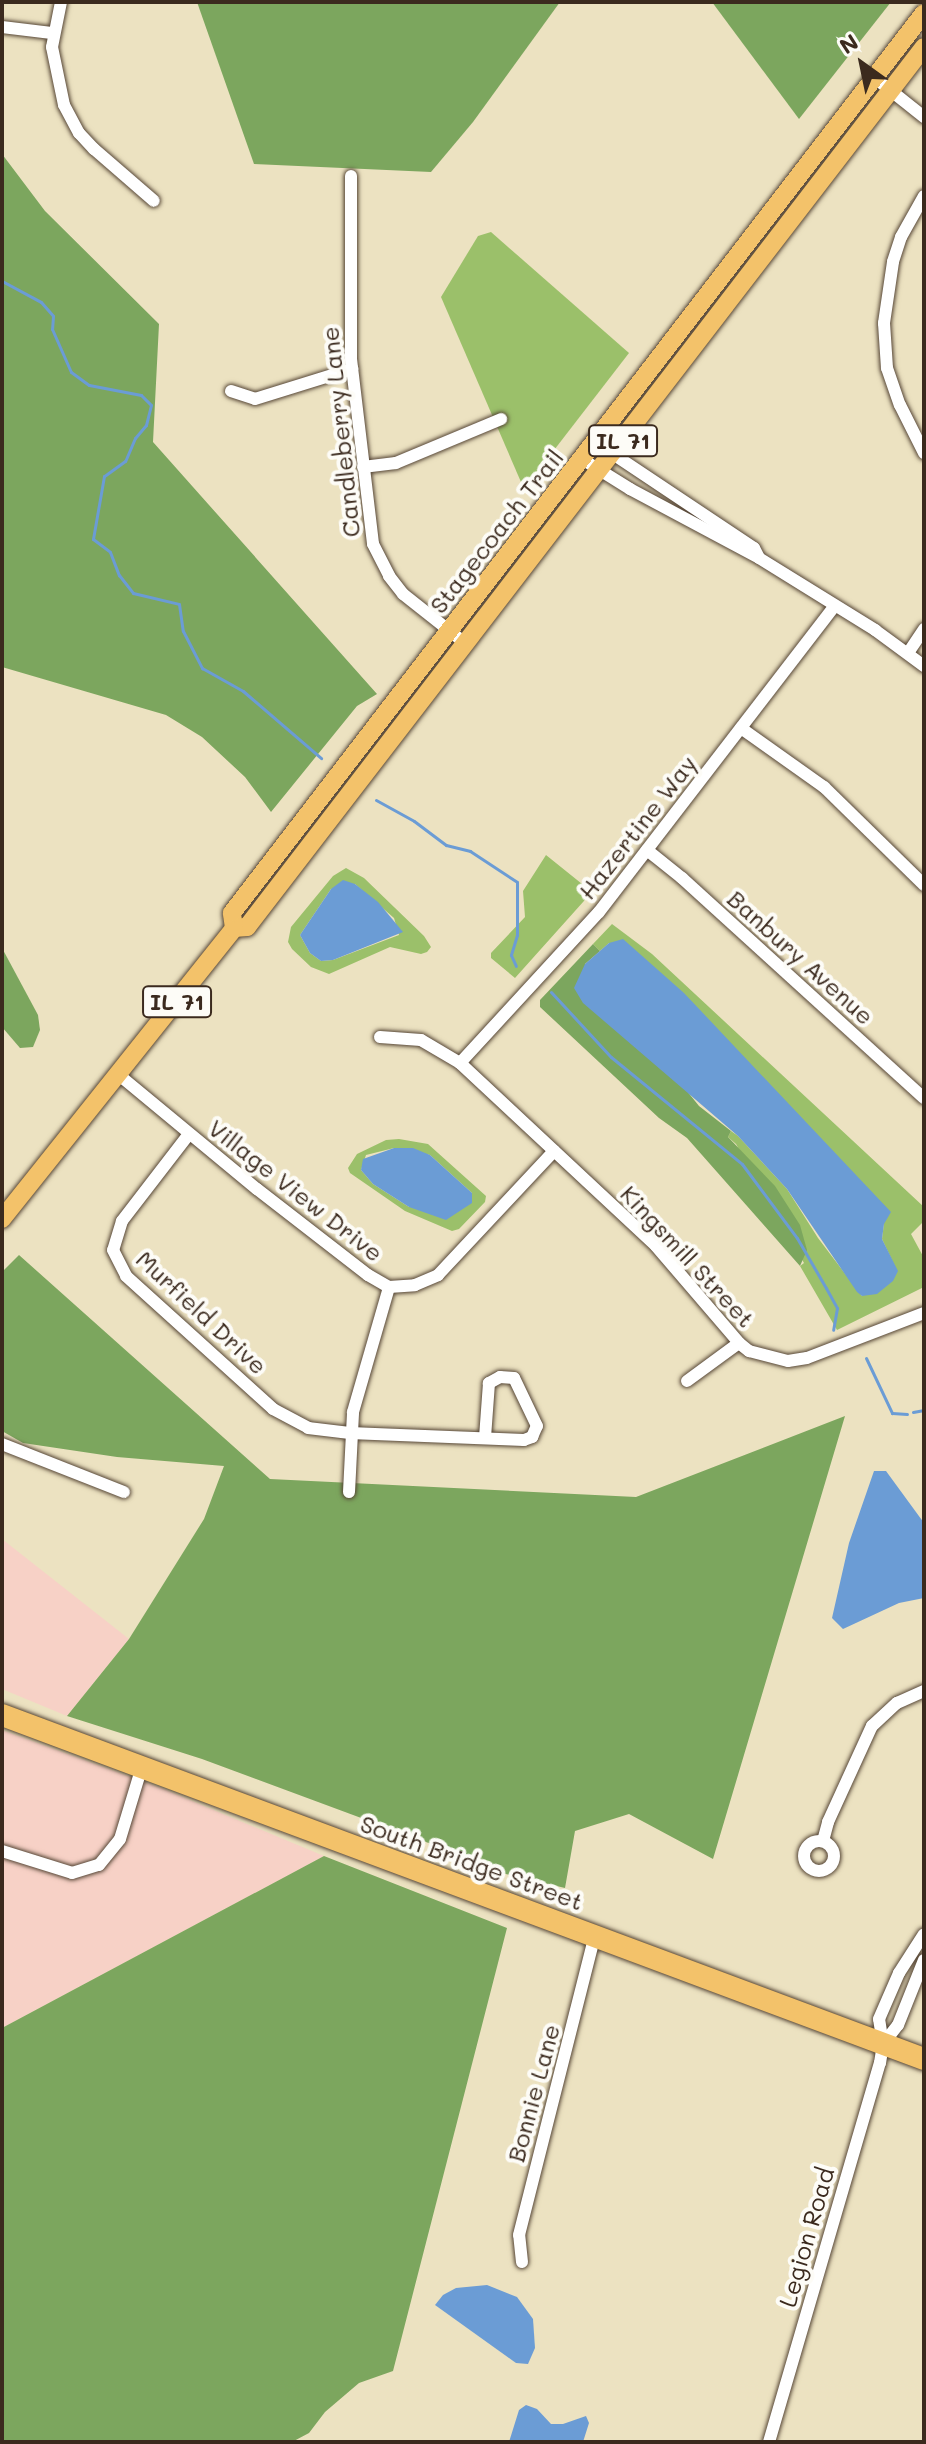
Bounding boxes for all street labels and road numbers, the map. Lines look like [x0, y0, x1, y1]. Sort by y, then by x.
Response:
street label: Candleberry Lane [315, 325, 365, 539]
road number: IL 71 [587, 423, 659, 459]
street label: Stagecoach Trail [423, 443, 569, 619]
street label: Hazertine Way [572, 749, 702, 905]
street label: Banbury Avenue [722, 884, 880, 1030]
road number: IL 71 [141, 984, 213, 1020]
street label: Village View Drive [203, 1113, 389, 1267]
street label: Kingsmill Street [615, 1179, 761, 1333]
street label: Murfield Drive [131, 1244, 273, 1380]
street label: South Bridge Street [357, 1808, 587, 1916]
street label: Bonnie Lane [501, 2021, 565, 2165]
street label: Legion Road [772, 2164, 840, 2310]

